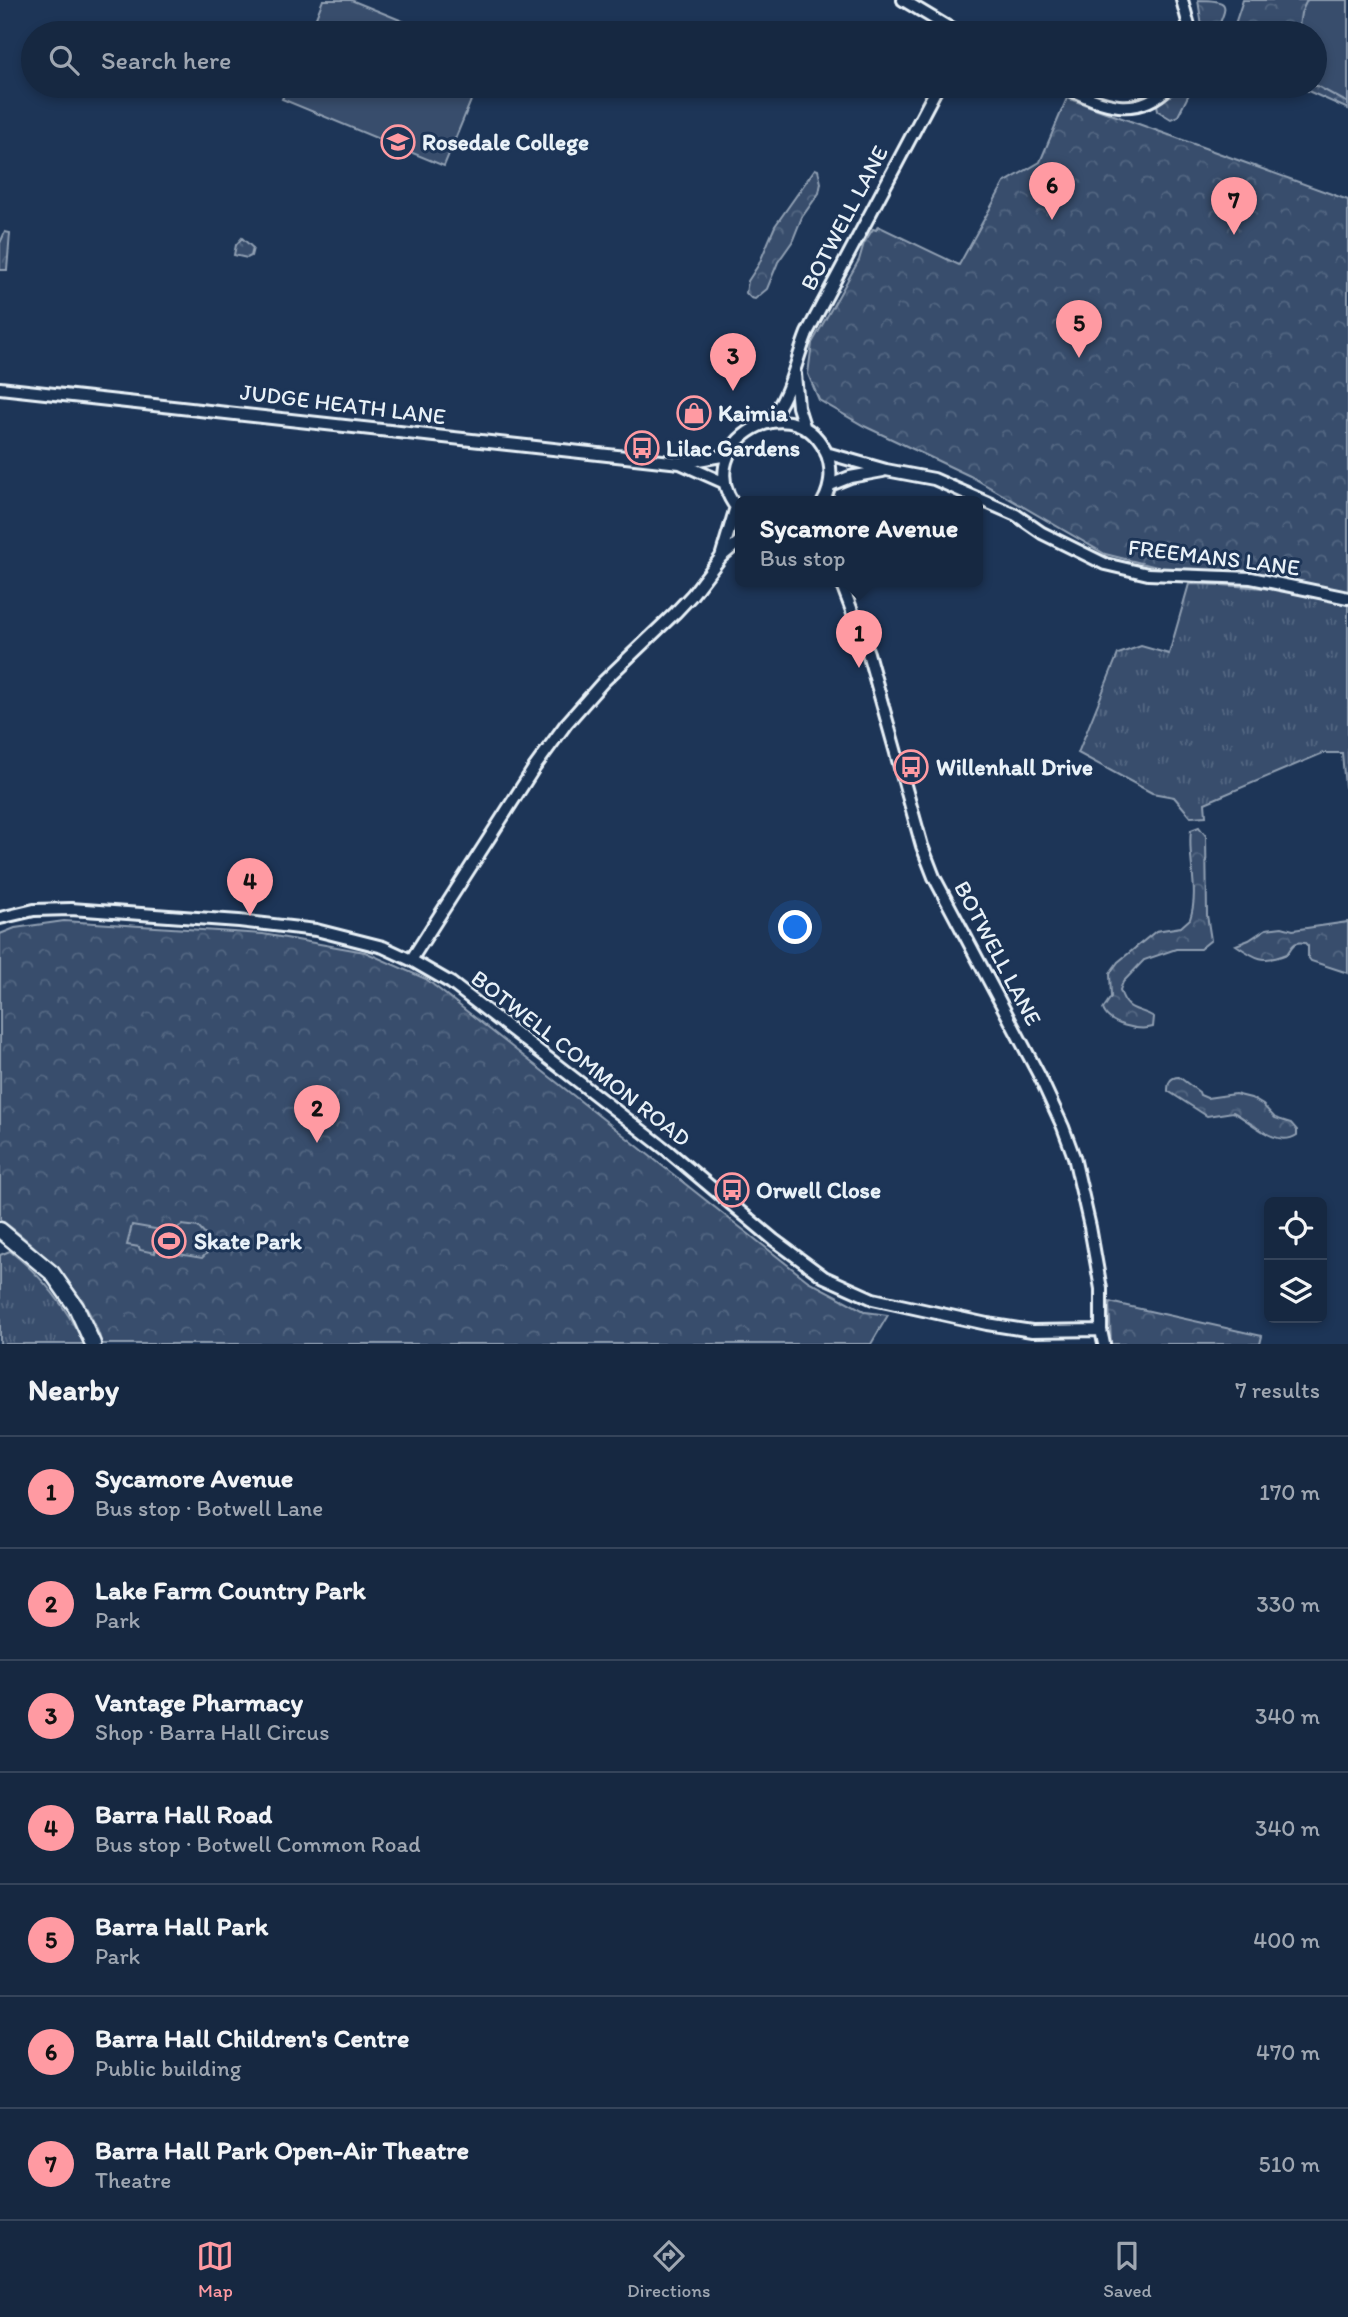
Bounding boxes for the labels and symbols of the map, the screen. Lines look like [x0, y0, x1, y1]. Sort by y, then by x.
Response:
school or university icon: Rosedale College [379, 123, 417, 161]
place label: Rosedale College [422, 128, 589, 156]
street label: BOTWELL LANE [794, 141, 894, 295]
pin: 6 [1029, 162, 1075, 220]
pin: 7 [1211, 177, 1257, 235]
pin: 5 [1056, 300, 1102, 358]
pin: 3 [710, 333, 756, 391]
street label: JUDGE HEATH LANE [239, 377, 448, 431]
shop icon: Kaimia [675, 394, 713, 432]
place label: Kaimia [718, 399, 789, 427]
bus stop icon: Lilac Gardens [623, 429, 661, 467]
place label: Lilac Gardens [666, 434, 800, 462]
street label: FREEMANS LANE [1127, 533, 1302, 581]
pin: 1 [836, 610, 882, 668]
bus stop icon: Willenhall Drive [892, 748, 930, 786]
place label: Willenhall Drive [936, 753, 1093, 781]
pin: 4 [227, 858, 273, 916]
street label: BOTWELL LANE [948, 876, 1048, 1030]
your location [778, 910, 812, 944]
street label: BOTWELL COMMON ROAD [466, 964, 696, 1152]
pin: 2 [294, 1085, 340, 1143]
bus stop icon: Orwell Close [713, 1171, 751, 1209]
place label: Orwell Close [756, 1176, 881, 1204]
sports icon: Skate Park [150, 1222, 188, 1260]
place label: Skate Park [194, 1227, 303, 1255]

